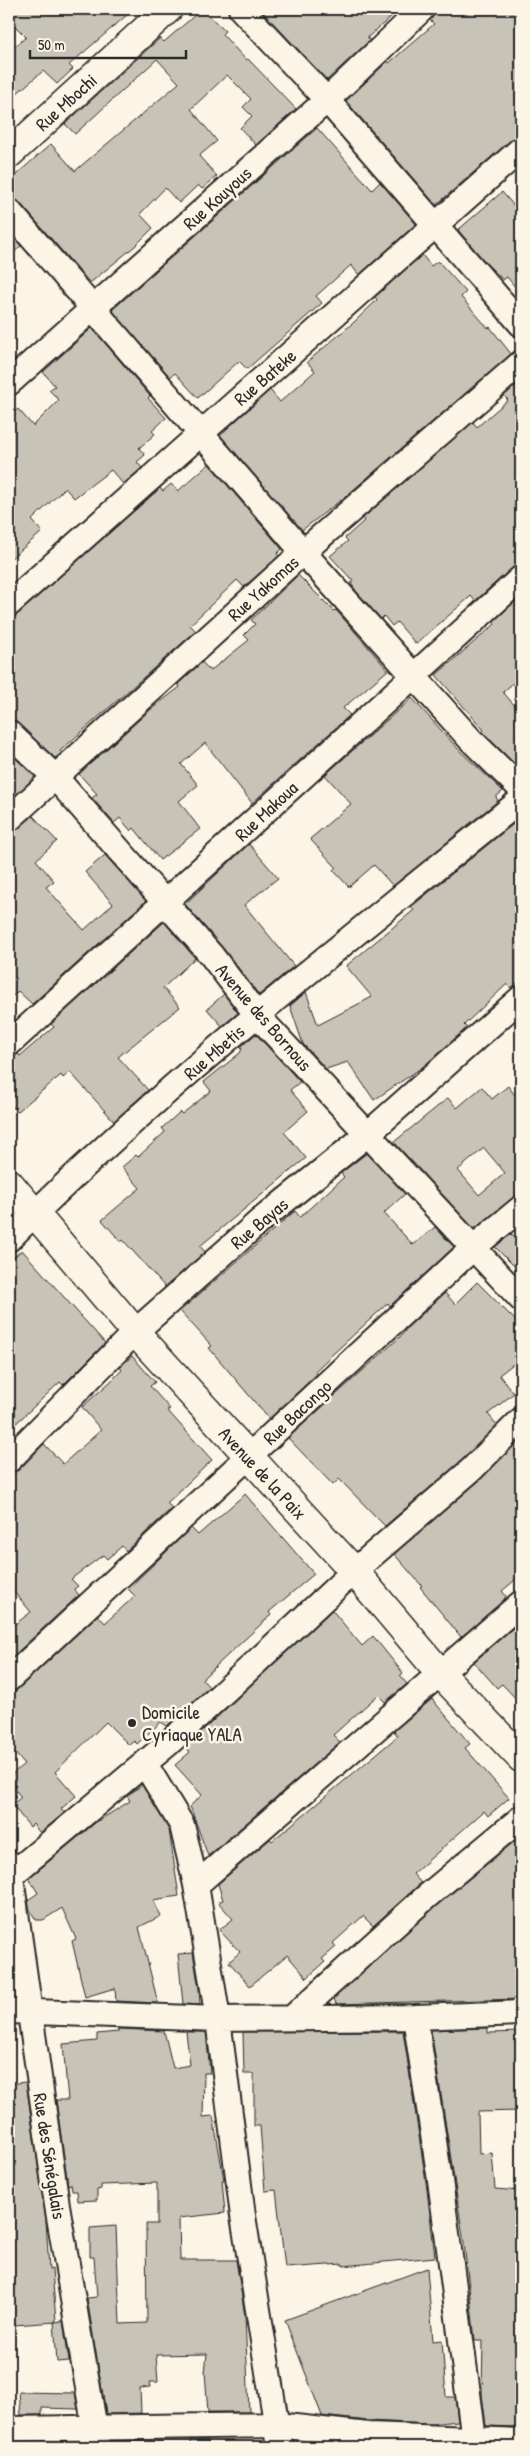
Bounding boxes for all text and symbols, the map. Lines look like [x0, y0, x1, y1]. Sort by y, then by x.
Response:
scale bar [30, 28, 186, 60]
text: 50 m [38, 34, 65, 55]
street label: Rue Mbochi [30, 67, 102, 137]
street label: Rue Kouyous [177, 160, 257, 236]
street label: Rue Bateke [228, 342, 302, 411]
street label: Rue Yakomas [222, 549, 304, 627]
street label: Rue Makoua [229, 775, 304, 847]
street label: Avenue des Bornous [210, 958, 318, 1076]
street label: Rue Mbetis [178, 1018, 250, 1086]
street label: Rue Bayas [225, 1191, 293, 1255]
street label: Rue Bacongo [257, 1373, 337, 1450]
street label: Avenue de la Paix [213, 1421, 313, 1525]
place label: Domicile Cyriaque YALA [142, 1699, 242, 1747]
marker: Domicile Cyriaque YALA [126, 1717, 138, 1729]
street label: Rue des Sénégalais [27, 2091, 73, 2221]

